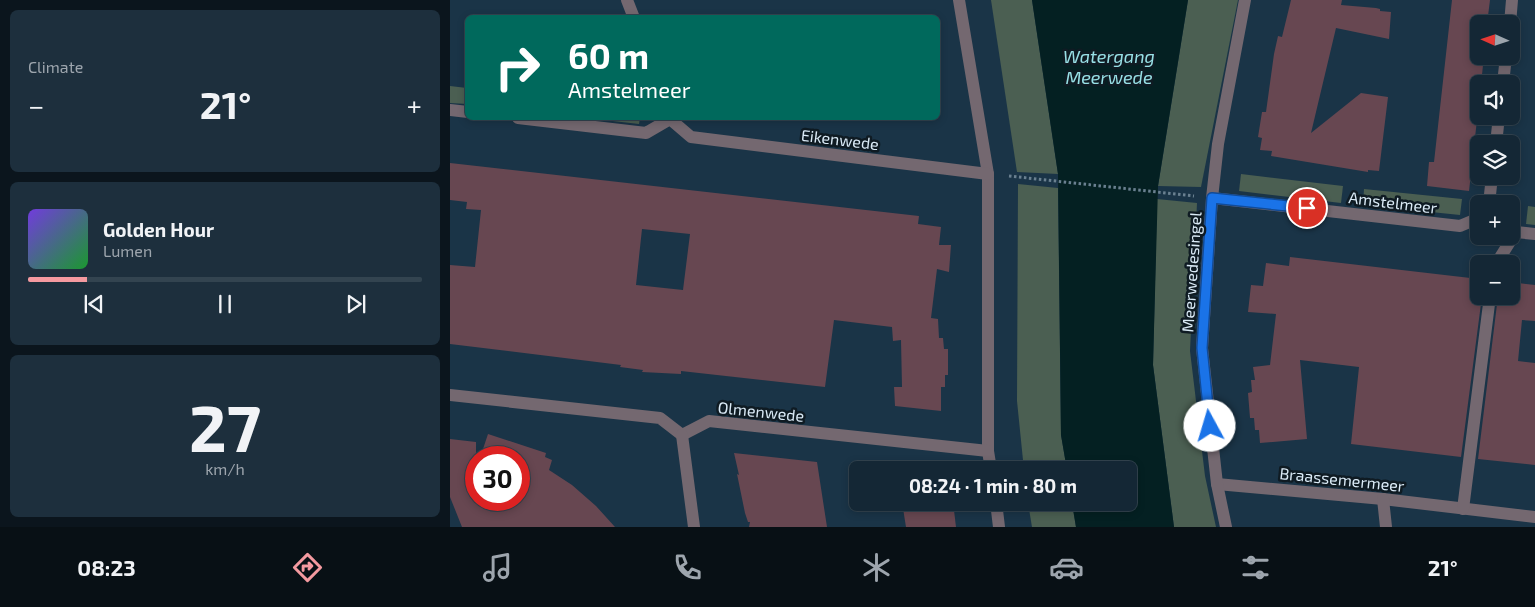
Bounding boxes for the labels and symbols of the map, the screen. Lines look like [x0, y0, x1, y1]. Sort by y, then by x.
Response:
north arrow [1470, 15, 1520, 65]
water label: Watergang Meerwede [1063, 45, 1155, 88]
street label: Eikenwede [800, 125, 880, 153]
pin [1286, 187, 1328, 229]
street label: Amstelmeer [1348, 187, 1439, 217]
street label: Meerwedesingel [1177, 211, 1205, 333]
street label: Olmenwede [717, 397, 805, 425]
position arrow [1183, 399, 1235, 451]
speed limit sign: 30 [465, 446, 530, 511]
street label: Braassemermeer [1279, 463, 1406, 495]

